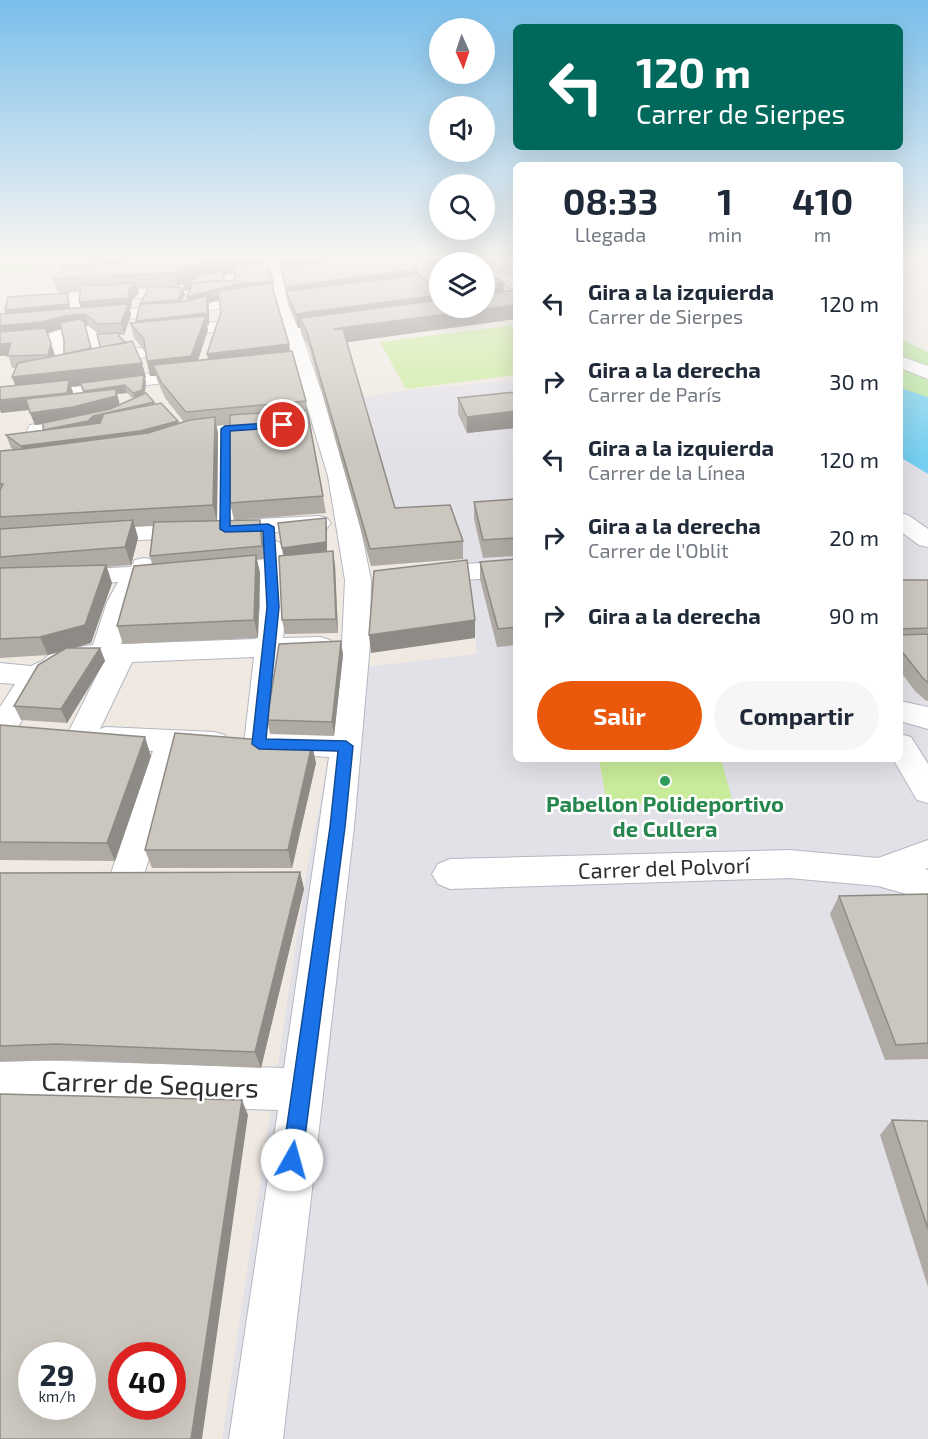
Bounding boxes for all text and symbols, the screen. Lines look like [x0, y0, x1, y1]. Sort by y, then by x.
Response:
north arrow [429, 18, 495, 84]
map controls [429, 18, 495, 318]
text: 120 m [636, 46, 751, 96]
icon: left [537, 48, 615, 126]
button: sound [429, 96, 495, 162]
text: Carrer de Sierpes [636, 97, 845, 129]
button: search [429, 174, 495, 240]
text: 08:33 [563, 179, 658, 222]
text: 1 [717, 179, 733, 222]
text: 410 [792, 179, 853, 222]
text: Llegada [575, 222, 646, 246]
text: min [708, 222, 742, 246]
text: m [814, 222, 831, 246]
button: layers [429, 252, 495, 318]
text: Gira a la izquierda [588, 278, 774, 304]
icon: left [537, 287, 570, 320]
text: 120 m [820, 290, 879, 316]
text: Carrer de Sierpes [588, 304, 743, 328]
text: Gira a la derecha [588, 356, 761, 382]
icon: right [537, 365, 570, 398]
text: 30 m [829, 368, 879, 394]
text: Carrer de París [588, 382, 721, 406]
pin [257, 399, 308, 450]
icon: arrive [266, 408, 299, 441]
text: Gira a la izquierda [588, 434, 774, 460]
icon: left [537, 443, 570, 476]
text: 120 m [820, 446, 879, 472]
text: Carrer de la Línea [588, 460, 746, 484]
text: Gira a la derecha [588, 512, 761, 538]
icon: right [537, 521, 570, 554]
text: 20 m [829, 524, 879, 550]
text: Carrer de l'Oblit [588, 538, 729, 562]
icon: right [537, 599, 570, 632]
text: Gira a la derecha [588, 602, 761, 628]
text: 90 m [829, 602, 879, 628]
button: Salir [537, 681, 702, 750]
button: Compartir [714, 681, 879, 750]
marker: Pabellon Polideportivo de Cullera [658, 774, 672, 788]
place label: Pabellon Polideportivo de Cullera [546, 790, 784, 841]
street label: Carrer del Polvorí [578, 851, 752, 883]
street label: Carrer de Sequers [41, 1063, 259, 1104]
position arrow [260, 1128, 324, 1192]
speed limit sign: 40 [108, 1342, 186, 1420]
text: 29 [39, 1356, 75, 1392]
text: km/h [38, 1387, 76, 1405]

